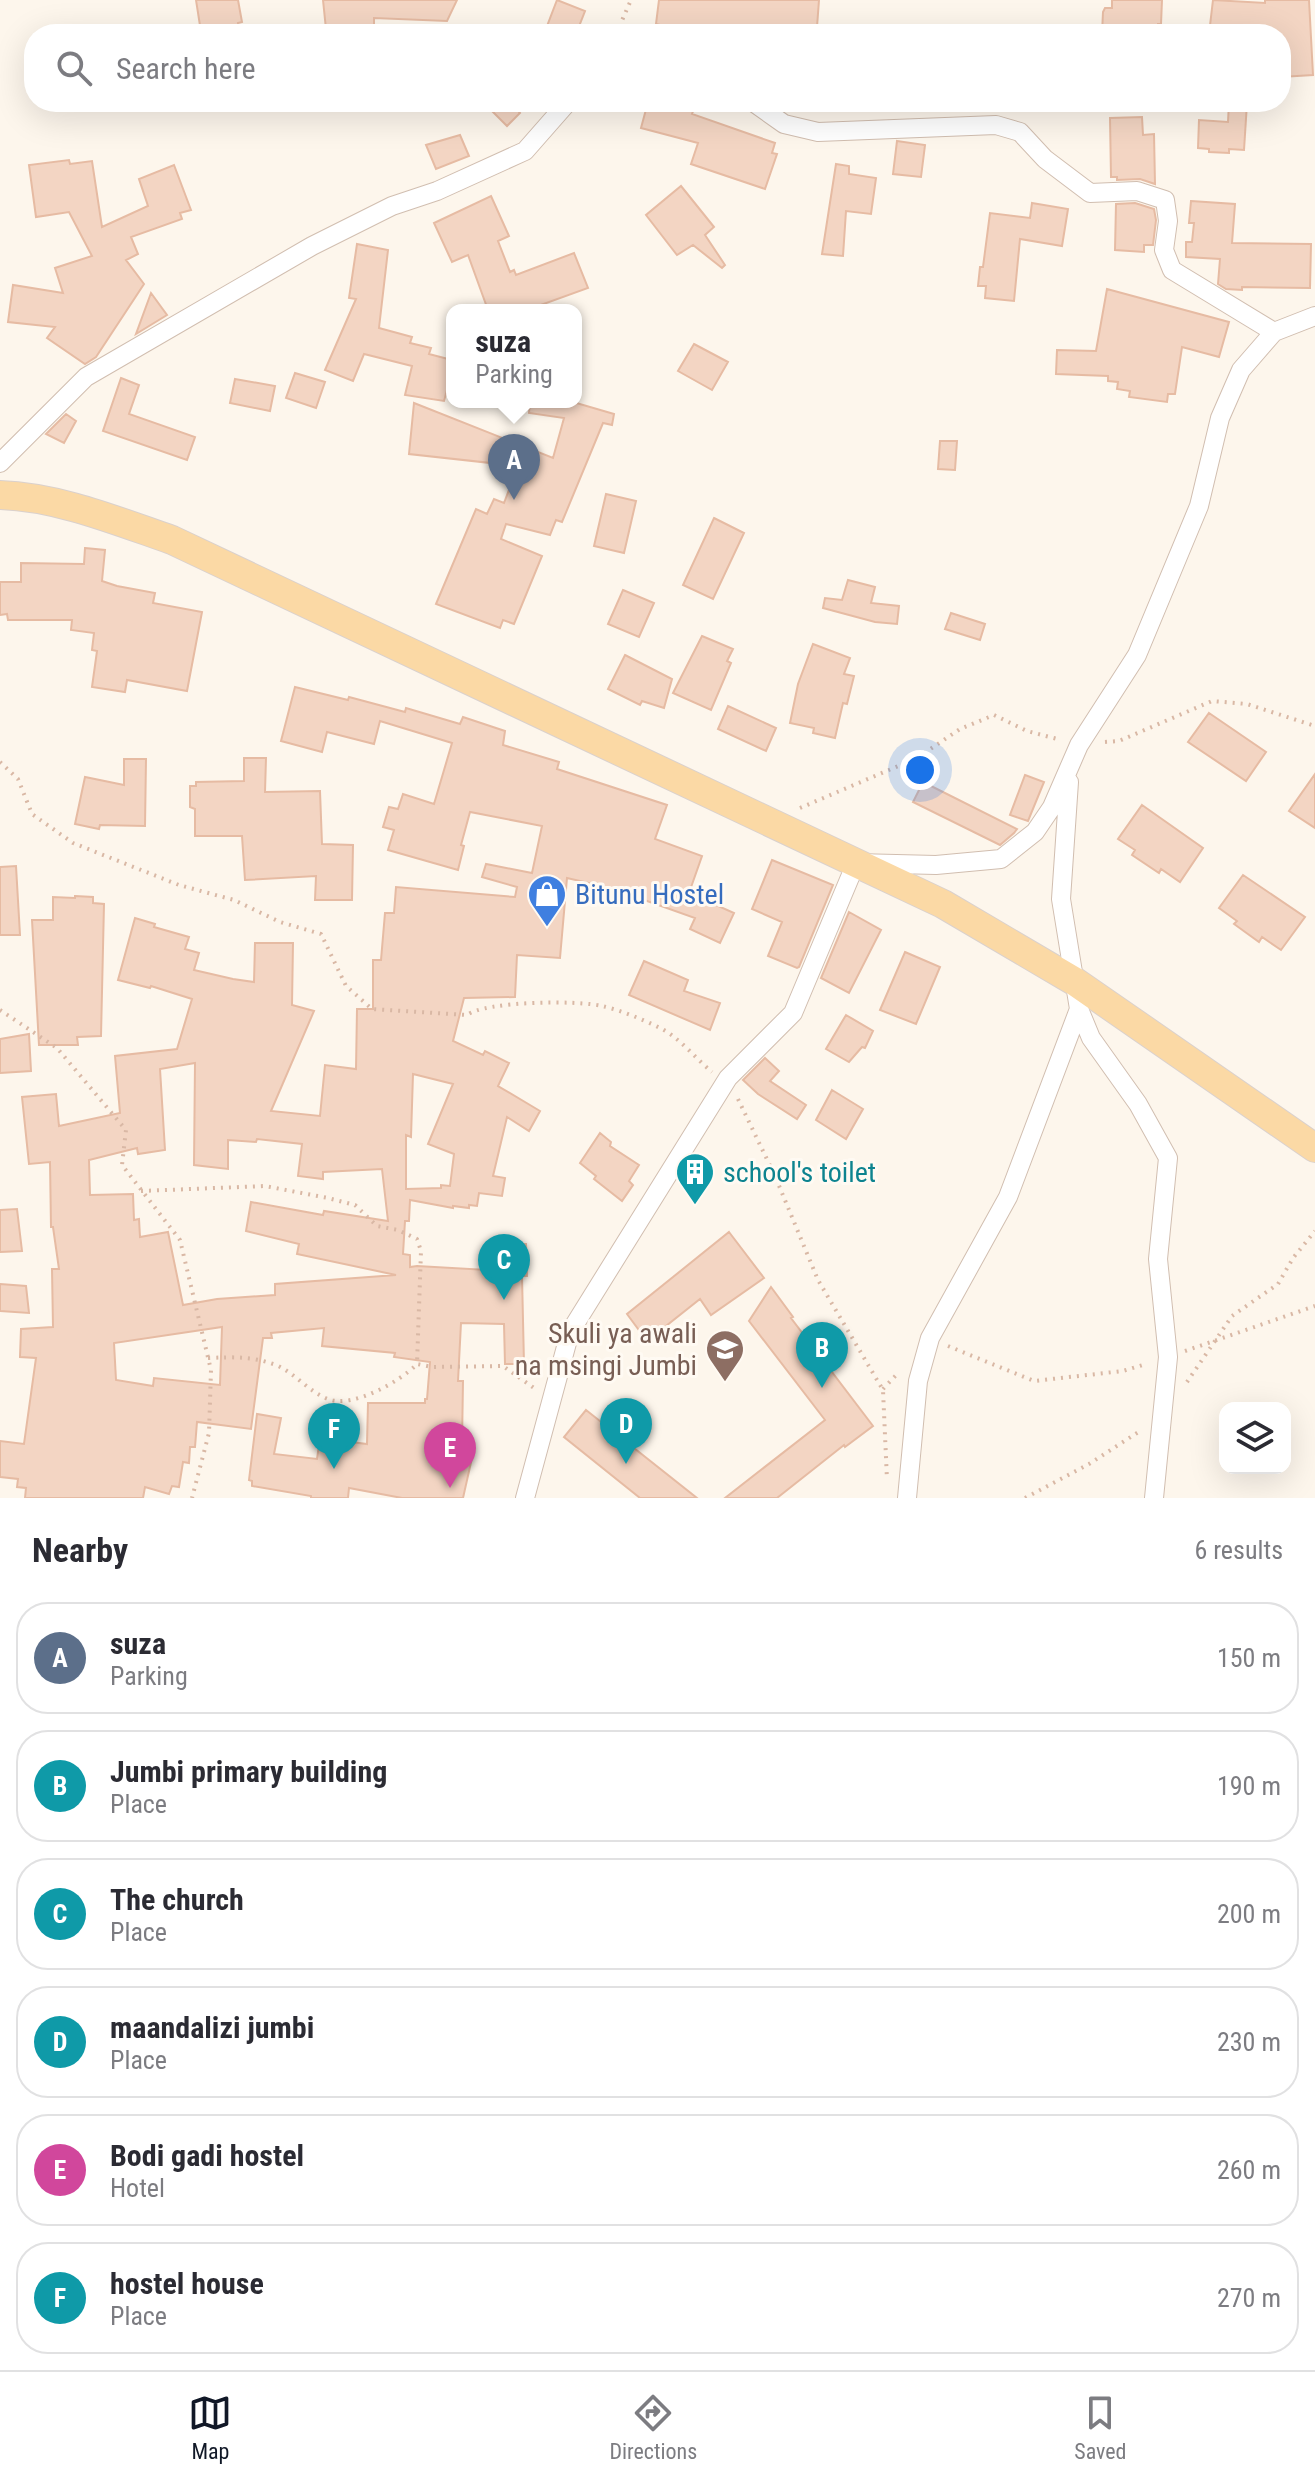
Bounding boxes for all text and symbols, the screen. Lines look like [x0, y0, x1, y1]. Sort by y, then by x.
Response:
search box [24, 24, 1291, 112]
icon: search [52, 46, 96, 90]
text: Search here [116, 51, 256, 86]
popup [446, 304, 582, 408]
text: suza [475, 324, 531, 359]
text: Parking [475, 359, 553, 389]
pin: A [488, 434, 540, 500]
your location [900, 750, 940, 790]
shop icon: Bitunu Hostel [526, 873, 568, 928]
place label: Bitunu Hostel [575, 878, 724, 911]
building icon: school's toilet [674, 1151, 716, 1206]
place label: school's toilet [723, 1156, 876, 1189]
pin: C [478, 1234, 530, 1300]
place label: Skuli ya awali na msingi Jumbi [515, 1317, 697, 1382]
pin: B [796, 1322, 848, 1388]
school or university icon: Skuli ya awali na msingi Jumbi [704, 1328, 746, 1383]
pin: D [600, 1398, 652, 1464]
map controls [1219, 1402, 1291, 1474]
button: layers [1219, 1402, 1291, 1474]
pin: F [308, 1403, 360, 1469]
pin: E [424, 1422, 476, 1488]
text: Nearby [32, 1530, 128, 1570]
text: 6 results [1194, 1535, 1283, 1565]
text: suza [110, 1626, 166, 1661]
text: A [52, 1643, 68, 1673]
text: 150 m [1217, 1643, 1281, 1673]
text: Parking [110, 1661, 188, 1691]
text: Jumbi primary building [110, 1754, 387, 1789]
text: B [53, 1771, 67, 1801]
text: 190 m [1217, 1771, 1281, 1801]
text: Place [110, 1789, 167, 1819]
text: The church [110, 1882, 244, 1917]
text: C [53, 1899, 67, 1929]
text: 200 m [1217, 1899, 1281, 1929]
text: Place [110, 1917, 167, 1947]
text: maandalizi jumbi [110, 2010, 314, 2045]
text: D [53, 2027, 67, 2057]
text: 230 m [1217, 2027, 1281, 2057]
text: Place [110, 2045, 167, 2075]
text: Bodi gadi hostel [110, 2138, 304, 2173]
text: E [54, 2155, 66, 2185]
text: 260 m [1217, 2155, 1281, 2185]
text: Hotel [110, 2173, 165, 2203]
text: hostel house [110, 2266, 264, 2301]
text: F [54, 2283, 66, 2313]
text: 270 m [1217, 2283, 1281, 2313]
text: Place [110, 2301, 167, 2331]
tab: Map [188, 2391, 232, 2464]
tab: Directions [609, 2391, 697, 2464]
tab: Saved [1074, 2391, 1127, 2464]

